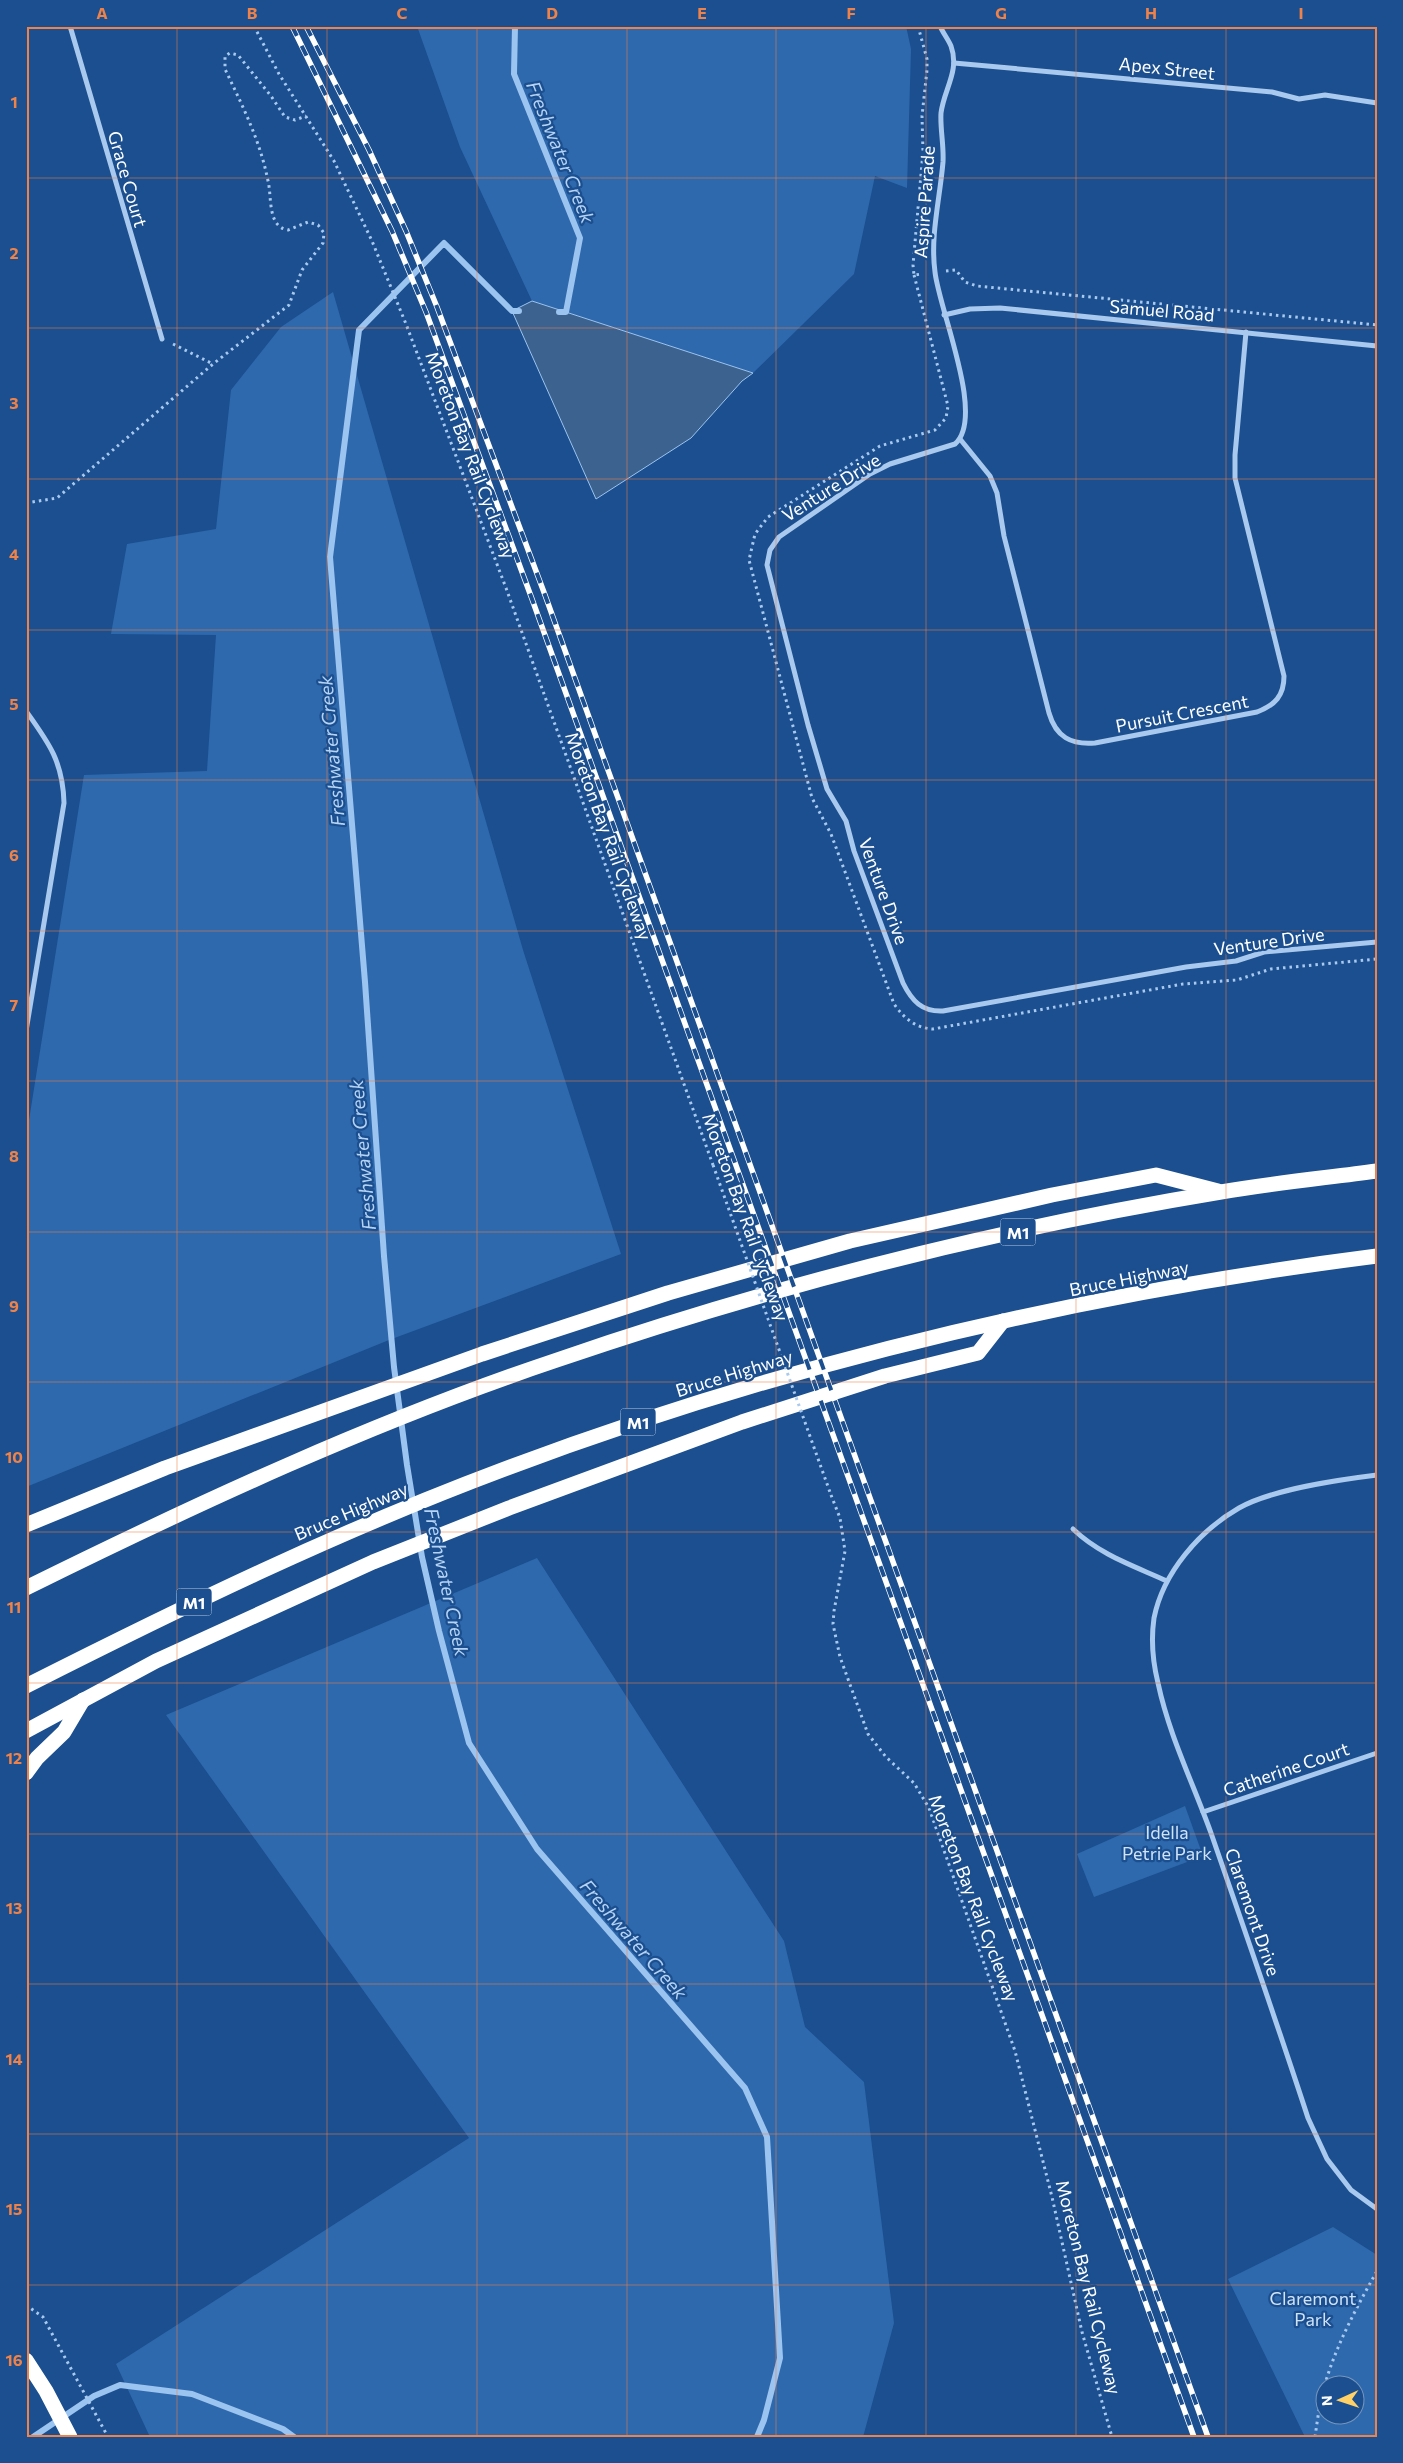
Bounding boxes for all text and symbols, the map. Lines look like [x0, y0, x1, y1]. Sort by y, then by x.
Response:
text: A [96, 3, 108, 22]
text: B [247, 3, 258, 22]
text: C [397, 3, 408, 22]
text: D [546, 3, 558, 22]
text: E [697, 3, 707, 22]
text: F [846, 3, 856, 22]
text: G [995, 3, 1007, 22]
text: H [1145, 3, 1157, 22]
text: I [1298, 3, 1304, 22]
street label: Apex Street [1118, 52, 1216, 84]
water label: Freshwater Creek [522, 77, 600, 227]
text: 1 [10, 92, 18, 111]
street label: Grace Court [104, 128, 152, 230]
street label: Aspire Parade [909, 145, 939, 259]
text: 2 [9, 243, 19, 262]
street label: Samuel Road [1109, 294, 1215, 326]
street label: Moreton Bay Rail Cycleway [421, 348, 521, 562]
text: 3 [9, 393, 19, 412]
street label: Venture Drive [778, 448, 884, 526]
text: 4 [9, 544, 19, 563]
water label: Freshwater Creek [313, 674, 349, 827]
street label: Pursuit Crescent [1114, 689, 1250, 737]
text: 5 [9, 694, 19, 713]
street label: Moreton Bay Rail Cycleway [561, 729, 657, 943]
street label: Venture Drive [855, 835, 913, 947]
text: 6 [9, 845, 19, 864]
street label: Venture Drive [1212, 922, 1326, 960]
text: 7 [10, 995, 19, 1014]
water label: Freshwater Creek [344, 1078, 380, 1231]
street label: Moreton Bay Rail Cycleway [698, 1110, 794, 1324]
text: 8 [9, 1146, 19, 1165]
road number: M1 [1000, 1218, 1036, 1246]
street label: Bruce Highway [1067, 1256, 1191, 1300]
text: 9 [9, 1296, 19, 1315]
street label: Bruce Highway [673, 1345, 795, 1401]
road number: M1 [620, 1408, 656, 1435]
text: 10 [5, 1447, 23, 1466]
street label: Bruce Highway [291, 1477, 411, 1545]
water label: Freshwater Creek [420, 1506, 474, 1659]
road number: M1 [176, 1588, 212, 1615]
text: 11 [7, 1597, 21, 1616]
street label: Catherine Court [1220, 1737, 1352, 1801]
text: 12 [6, 1748, 22, 1767]
street label: Moreton Bay Rail Cycleway [924, 1791, 1024, 2005]
park label: Idella Petrie Park [1122, 1821, 1212, 1864]
street label: Claremont Drive [1221, 1845, 1285, 1979]
water label: Freshwater Creek [576, 1874, 693, 2004]
text: 13 [6, 1898, 22, 1917]
text: 14 [5, 2049, 23, 2068]
street label: Moreton Bay Rail Cycleway [1052, 2178, 1126, 2396]
text: 15 [6, 2199, 22, 2218]
park label: Claremont Park [1270, 2287, 1356, 2330]
text: 16 [5, 2350, 23, 2369]
north arrow [1316, 2376, 1366, 2426]
text: N [1318, 2395, 1335, 2406]

